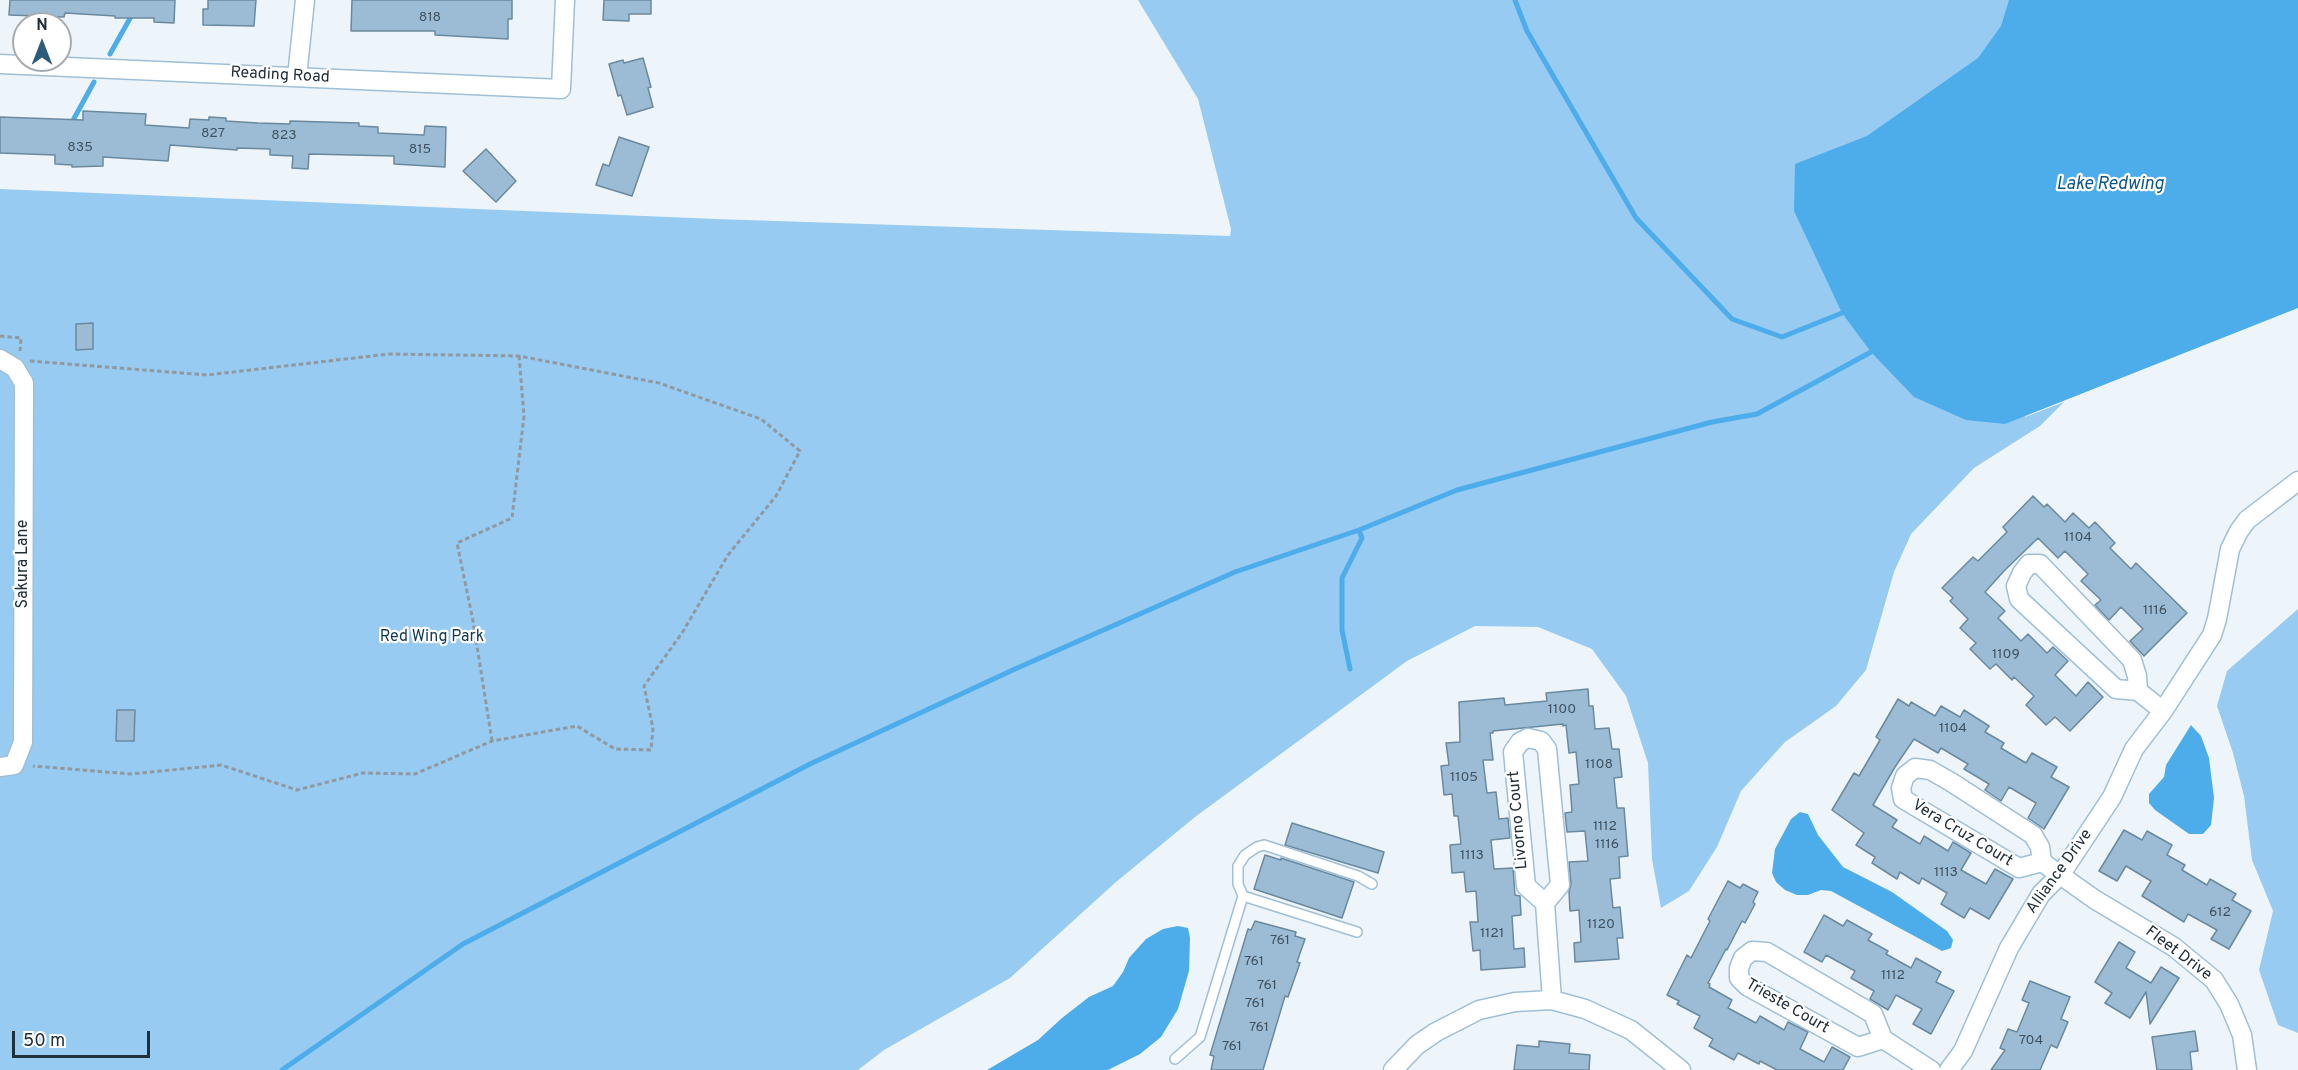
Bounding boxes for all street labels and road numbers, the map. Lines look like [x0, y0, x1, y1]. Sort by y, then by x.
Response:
street label: Reading Road [230, 64, 330, 88]
street label: Sakura Lane [14, 520, 34, 608]
street label: Livorno Court [1505, 770, 1533, 870]
street label: Vera Cruz Court [1908, 796, 2016, 872]
street label: Alliance Drive [2023, 826, 2097, 918]
street label: Fleet Drive [2141, 923, 2215, 985]
street label: Trieste Court [1742, 975, 1832, 1039]

